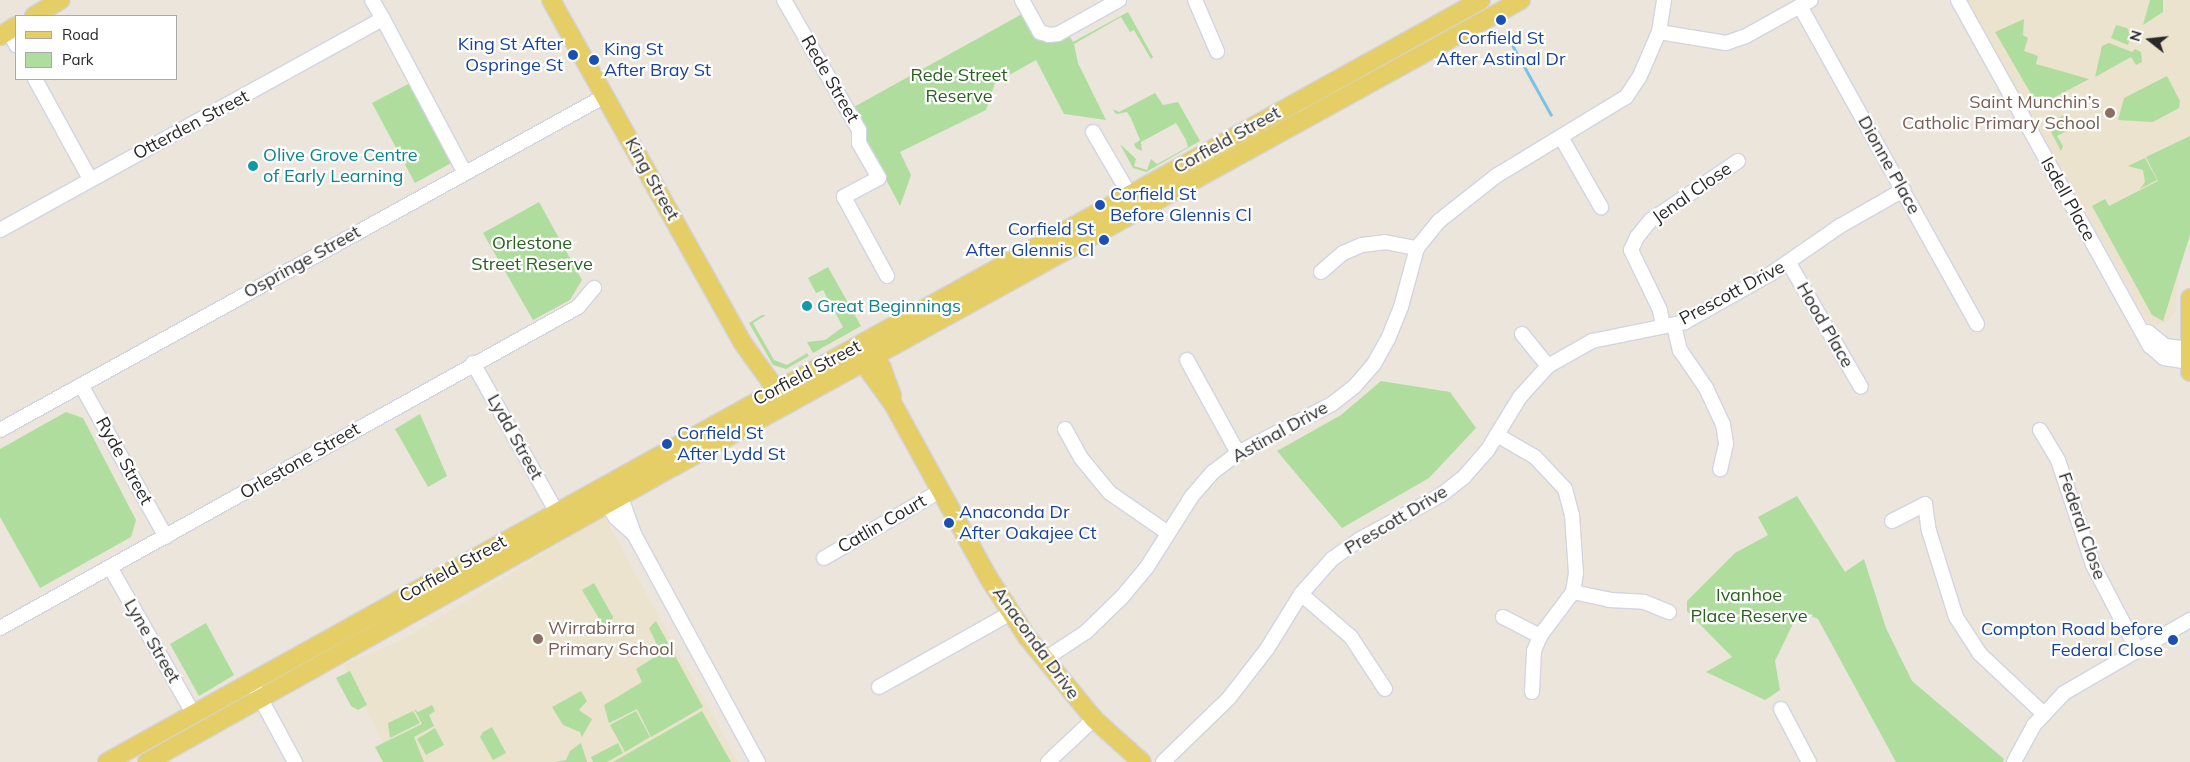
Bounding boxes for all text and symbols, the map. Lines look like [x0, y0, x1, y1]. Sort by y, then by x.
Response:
marker: Corfield St After Astinal Dr [1495, 14, 1507, 26]
legend [15, 15, 178, 80]
north arrow [2125, 15, 2175, 65]
text: Road [62, 25, 99, 44]
place label: Corfield St After Astinal Dr [1437, 28, 1565, 70]
text: N [2125, 28, 2146, 43]
street label: Rede Street [796, 32, 864, 126]
place label: King St After Ospringe St [458, 34, 563, 76]
place label: King St After Bray St [604, 39, 711, 82]
marker: King St After Ospringe St [567, 49, 579, 61]
text: Park [62, 50, 94, 69]
marker: King St After Bray St [588, 54, 600, 66]
park label: Rede Street Reserve [910, 65, 1008, 108]
street label: Otterden Street [129, 85, 253, 165]
place label: Saint Munchin’s Catholic Primary School [1902, 92, 2100, 134]
street label: Corfield Street [1170, 102, 1284, 178]
marker: Saint Munchin’s Catholic Primary School [2104, 107, 2116, 119]
street label: Dionne Place [1853, 112, 1925, 218]
street label: King Street [620, 134, 684, 224]
place label: Olive Grove Centre of Early Learning [263, 145, 418, 188]
street label: Isdell Place [2036, 153, 2100, 245]
street label: Jenal Close [1648, 158, 1736, 228]
marker: Olive Grove Centre of Early Learning [247, 160, 259, 172]
place label: Corfield St Before Glennis Cl [1110, 184, 1252, 226]
marker: Corfield St Before Glennis Cl [1094, 199, 1106, 211]
place label: Corfield St After Glennis Cl [965, 219, 1094, 262]
street label: Ospringe Street [240, 221, 364, 303]
park label: Orlestone Street Reserve [471, 233, 593, 276]
marker: Corfield St After Glennis Cl [1098, 234, 1110, 246]
street label: Prescott Drive [1676, 256, 1788, 330]
street label: Hood Place [1792, 278, 1858, 372]
place label: Great Beginnings [817, 295, 961, 317]
marker: Great Beginnings [801, 300, 813, 312]
street label: Corfield Street [750, 336, 864, 410]
street label: Lydd Street [483, 390, 547, 484]
street label: Astinal Drive [1228, 397, 1332, 467]
street label: Ryde Street [91, 413, 157, 509]
street label: Orlestone Street [236, 418, 364, 504]
place label: Corfield St After Lydd St [677, 423, 785, 466]
marker: Corfield St After Lydd St [661, 438, 673, 450]
street label: Federal Close [2054, 470, 2110, 582]
street label: Prescott Drive [1341, 481, 1451, 559]
street label: Catlin Court [834, 490, 930, 558]
place label: Anaconda Dr After Oakajee Ct [959, 502, 1097, 544]
marker: Anaconda Dr After Oakajee Ct [943, 517, 955, 529]
street label: Corfield Street [396, 531, 510, 607]
street label: Anaconda Drive [988, 582, 1084, 704]
park label: Ivanhoe Place Reserve [1690, 585, 1808, 628]
street label: Lyne Street [119, 595, 185, 687]
place label: Wirrabirra Primary School [548, 618, 674, 660]
place label: Compton Road before Federal Close [1981, 619, 2163, 662]
marker: Wirrabirra Primary School [532, 633, 544, 645]
marker: Compton Road before Federal Close [2167, 634, 2179, 646]

